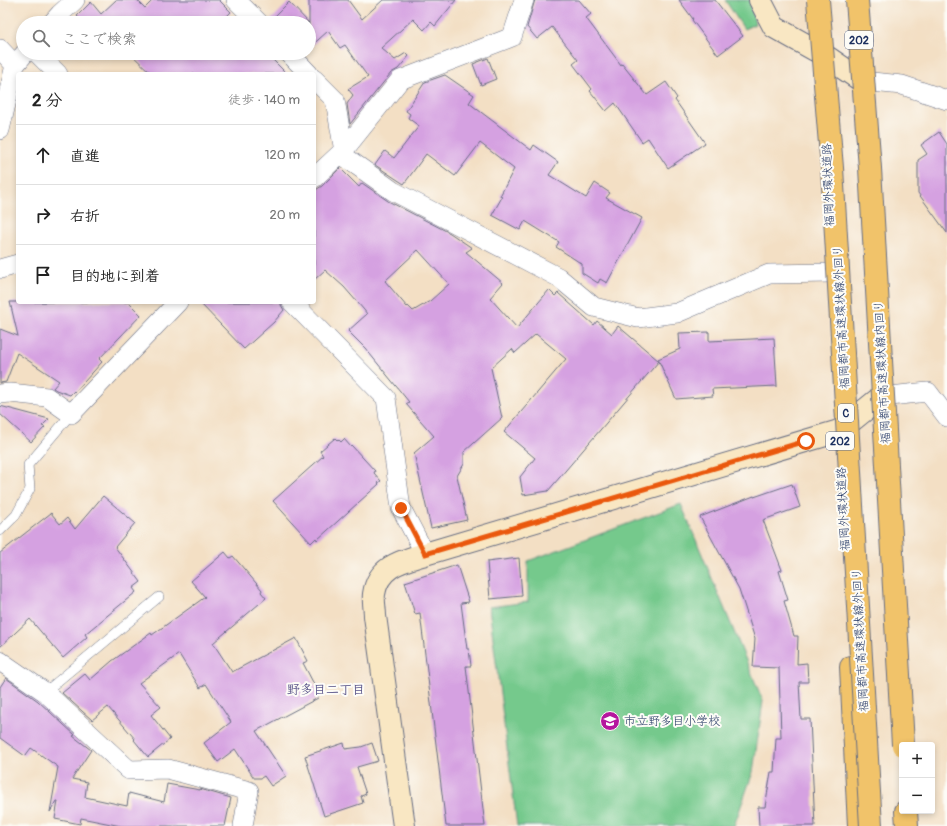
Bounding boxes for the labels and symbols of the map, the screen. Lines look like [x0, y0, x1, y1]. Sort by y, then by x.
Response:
road number: 202 [845, 31, 873, 49]
street label: 福岡外環状道路 [820, 143, 837, 227]
street label: 福岡都市高速環状線外回り [830, 245, 853, 389]
street label: 福岡都市高速環状線内回り [871, 300, 894, 444]
road number: C [838, 404, 854, 422]
route start [797, 432, 815, 450]
road number: 202 [826, 432, 854, 450]
street label: 福岡外環状道路 [834, 467, 853, 551]
route end [392, 499, 410, 517]
street label: 福岡都市高速環状線外回り [849, 568, 872, 712]
district label: 野多目二丁目 [287, 682, 365, 698]
school or university icon: 市立野多目小学校 [599, 710, 621, 732]
place label: 市立野多目小学校 [624, 714, 720, 729]

